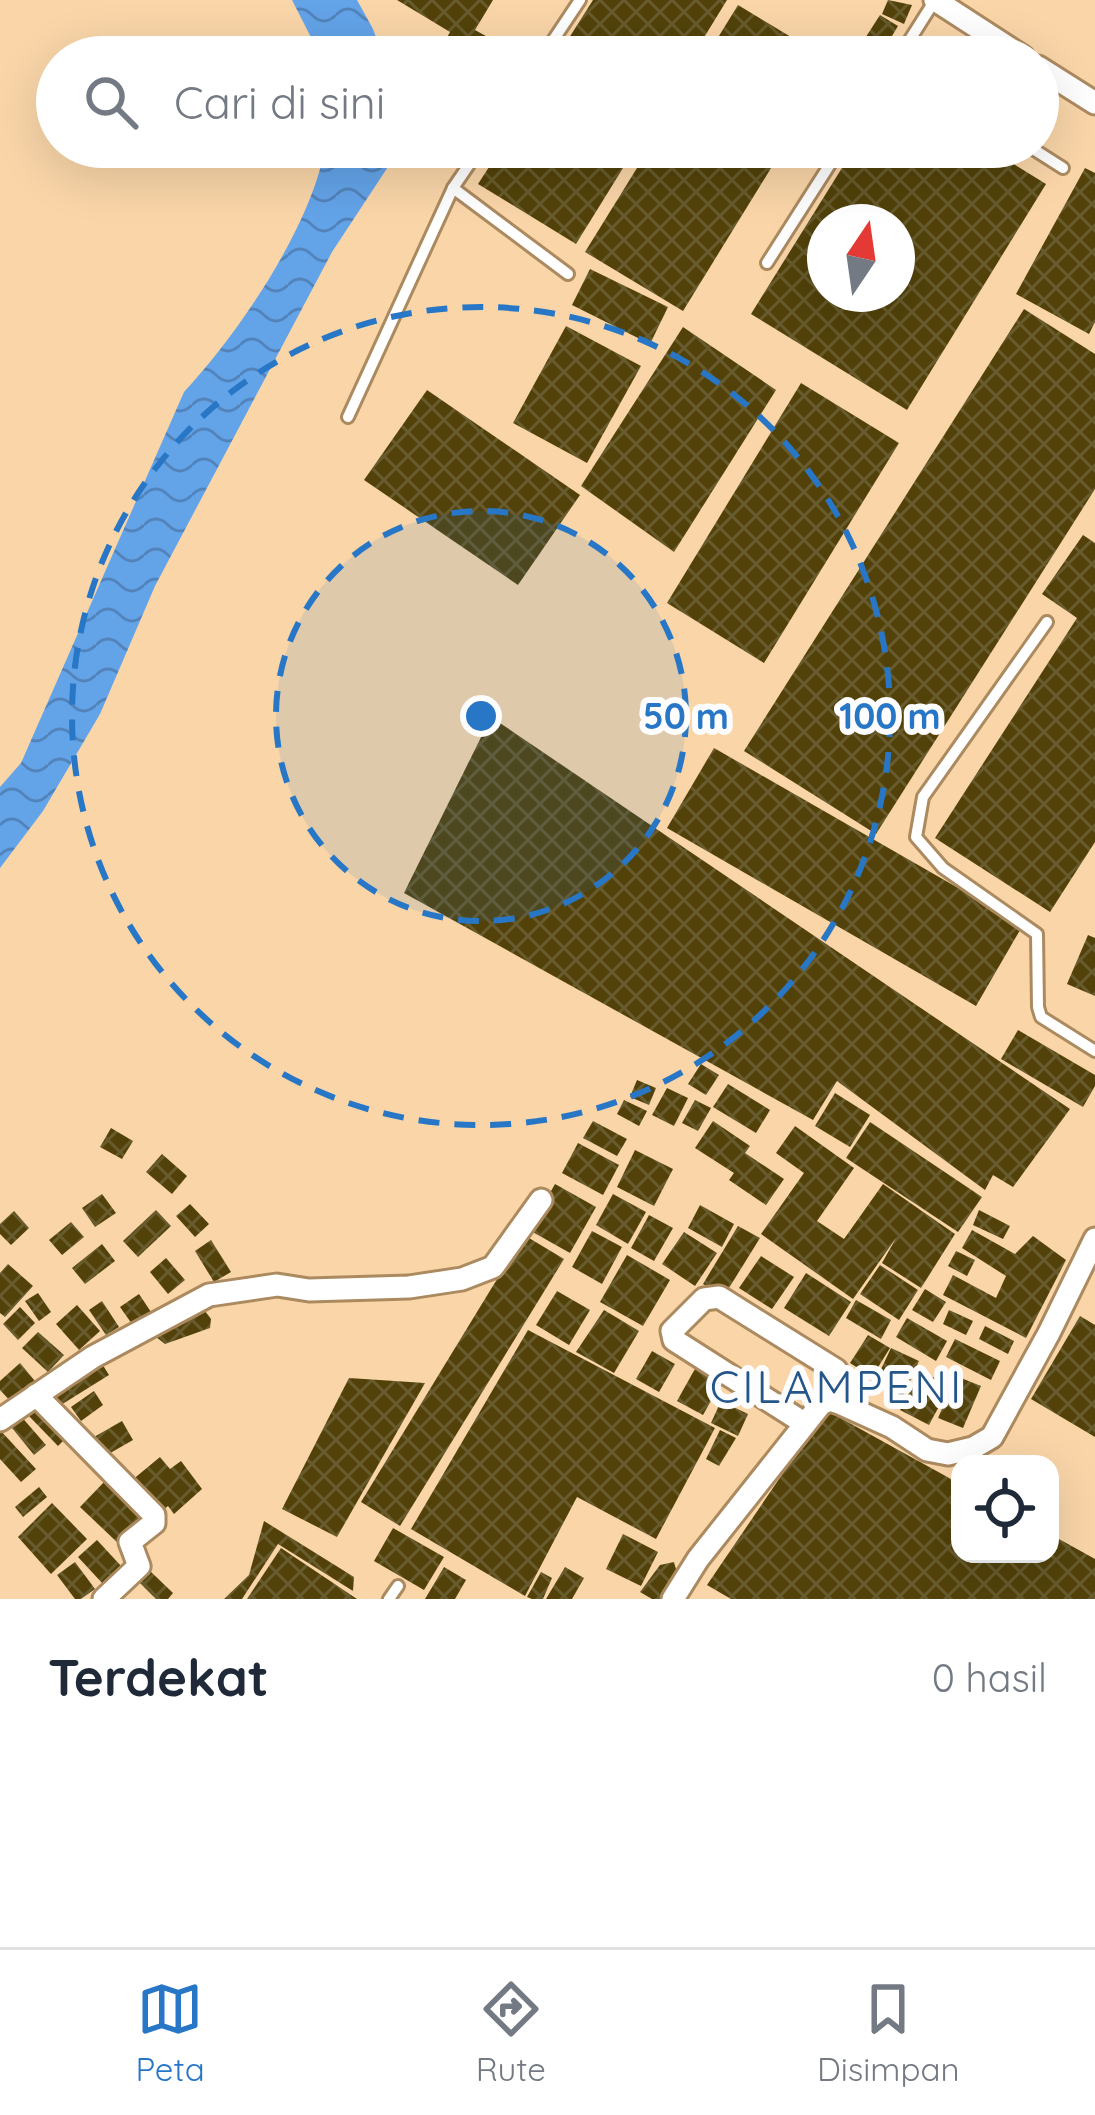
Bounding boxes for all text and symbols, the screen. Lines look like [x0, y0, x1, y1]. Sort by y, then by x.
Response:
search box [36, 36, 1059, 168]
icon: search [78, 69, 144, 135]
text: Cari di sini [174, 74, 385, 130]
north arrow [807, 204, 915, 312]
text: 50 m [643, 693, 729, 738]
text: 100 m [839, 693, 941, 738]
centre of rings [460, 695, 502, 737]
district label: CILAMPENI [710, 1358, 964, 1414]
map controls [951, 1455, 1059, 1563]
button: locate [951, 1455, 1059, 1563]
text: Terdekat [48, 1645, 269, 1709]
text: 0 hasil [932, 1653, 1047, 1702]
tab: Peta [136, 1976, 205, 2089]
tab: Rute [476, 1976, 546, 2089]
tab: Disimpan [817, 1976, 959, 2089]

